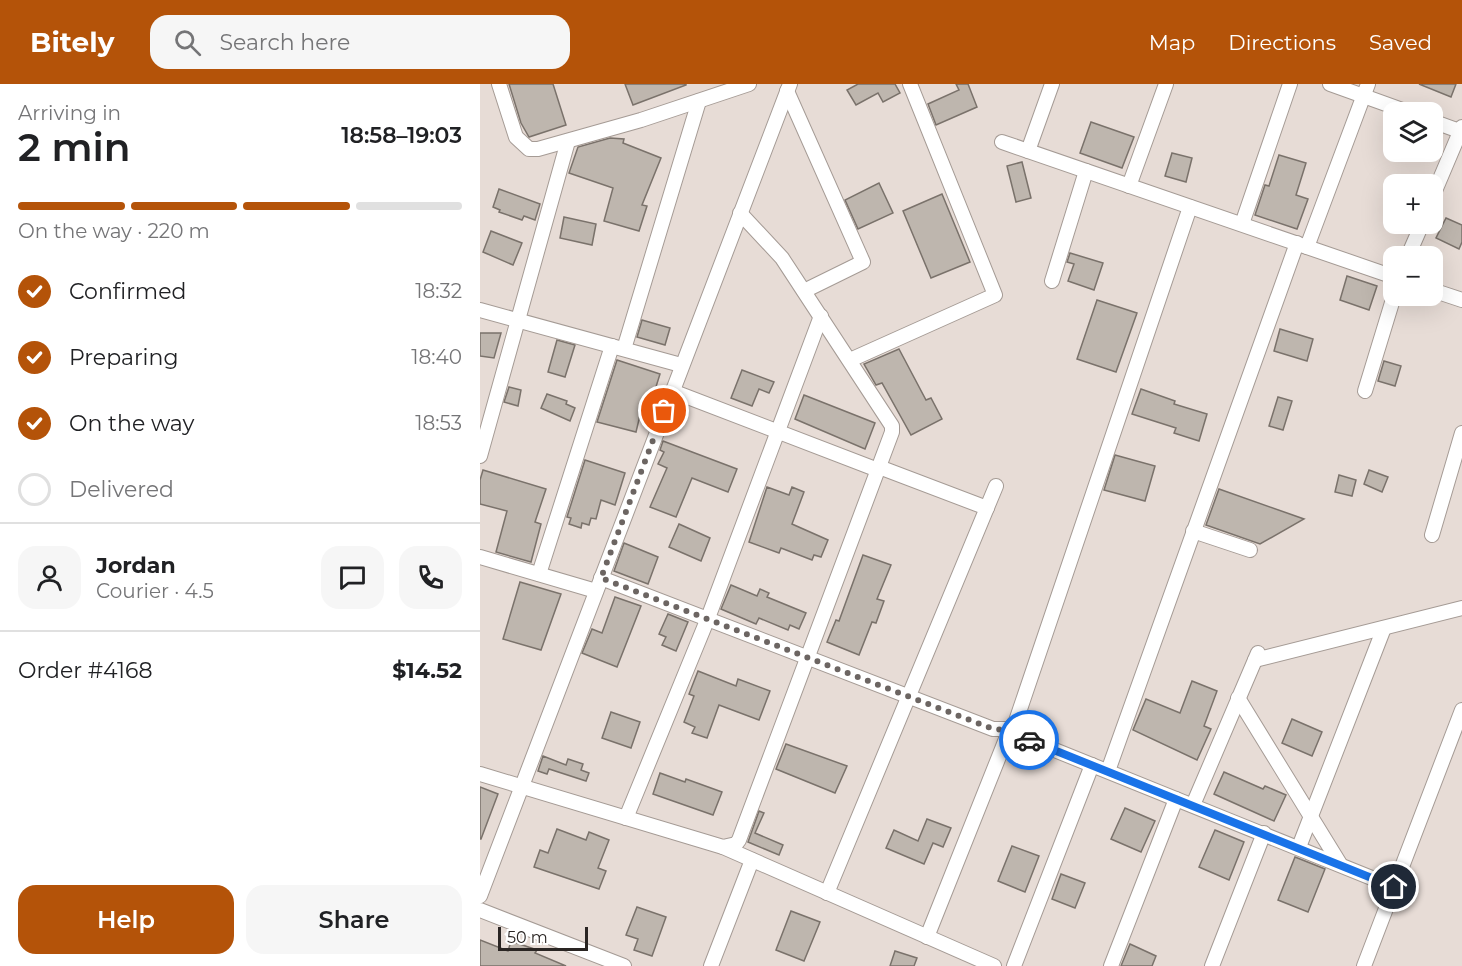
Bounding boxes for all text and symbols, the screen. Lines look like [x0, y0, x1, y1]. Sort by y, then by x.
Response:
search box [150, 15, 570, 69]
text: Bitely [30, 25, 114, 59]
icon: search [171, 26, 204, 59]
text: Search here [219, 29, 350, 56]
text: Map [1149, 30, 1195, 55]
text: Directions [1228, 30, 1336, 55]
text: Saved [1369, 30, 1432, 55]
text: Arriving in [18, 101, 121, 125]
map controls [1383, 102, 1443, 306]
button: layers [1383, 102, 1443, 162]
text: 18:58–19:03 [341, 122, 462, 149]
text: 2 min [18, 123, 131, 171]
button: + [1383, 174, 1443, 234]
text: On the way · 220 m [18, 219, 210, 243]
button: − [1383, 246, 1443, 306]
icon: check [18, 275, 51, 308]
text: Confirmed [69, 278, 186, 305]
text: 18:32 [415, 279, 462, 303]
icon: check [18, 341, 51, 374]
text: Preparing [69, 344, 178, 371]
text: 18:40 [411, 345, 462, 369]
pin [638, 385, 689, 436]
icon: bag [647, 394, 680, 427]
icon: check [18, 407, 51, 440]
text: On the way [69, 410, 194, 437]
text: 18:53 [415, 411, 462, 435]
text: Delivered [69, 476, 174, 503]
button: person [18, 546, 81, 609]
button: chat [321, 546, 384, 609]
button: phone [399, 546, 462, 609]
text: Jordan [96, 552, 176, 579]
text: Courier · 4.5 [96, 579, 214, 603]
text: Order #4168 [18, 657, 152, 684]
text: $14.52 [392, 657, 462, 684]
courier [999, 710, 1059, 770]
icon: car [1013, 724, 1046, 757]
pin [1368, 861, 1419, 912]
icon: home [1377, 870, 1410, 903]
button: Help [18, 885, 234, 954]
button: Share [246, 885, 462, 954]
scale bar [498, 924, 588, 952]
text: 50 m [507, 928, 548, 947]

